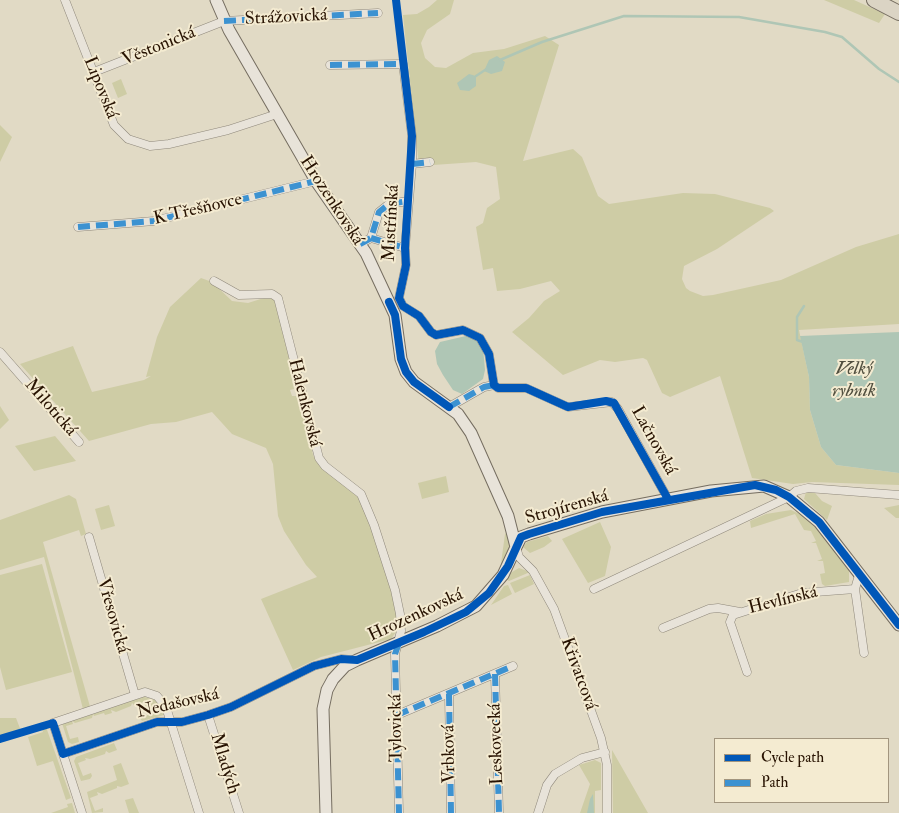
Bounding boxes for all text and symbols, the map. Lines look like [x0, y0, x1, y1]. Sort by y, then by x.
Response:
street label: Strážovická [244, 5, 328, 31]
street label: Věstonická [119, 22, 199, 72]
street label: Lipovská [78, 54, 122, 122]
street label: Hrozenkovská [294, 152, 368, 250]
street label: Mistřínská [379, 184, 405, 262]
street label: K Třešňovce [152, 189, 244, 231]
street label: Halenkovská [283, 357, 325, 449]
water label: Velký rybník [832, 359, 876, 403]
street label: Milotická [19, 375, 81, 441]
street label: Lačnovská [625, 403, 681, 479]
street label: Strojírenská [523, 486, 611, 530]
street label: Vřesovická [91, 576, 133, 656]
street label: Hevlínská [746, 582, 820, 620]
street label: Hrozenkovská [365, 585, 467, 647]
street label: Křivatcová [555, 635, 601, 713]
street label: Nedašovská [135, 684, 221, 724]
street label: Tylovická [386, 694, 408, 762]
street label: Leskovecká [485, 703, 509, 785]
street label: Vrbková [439, 725, 461, 783]
street label: Mladých [204, 731, 244, 797]
legend [714, 738, 889, 803]
text: Cycle path [761, 748, 824, 767]
text: Path [761, 773, 788, 792]

